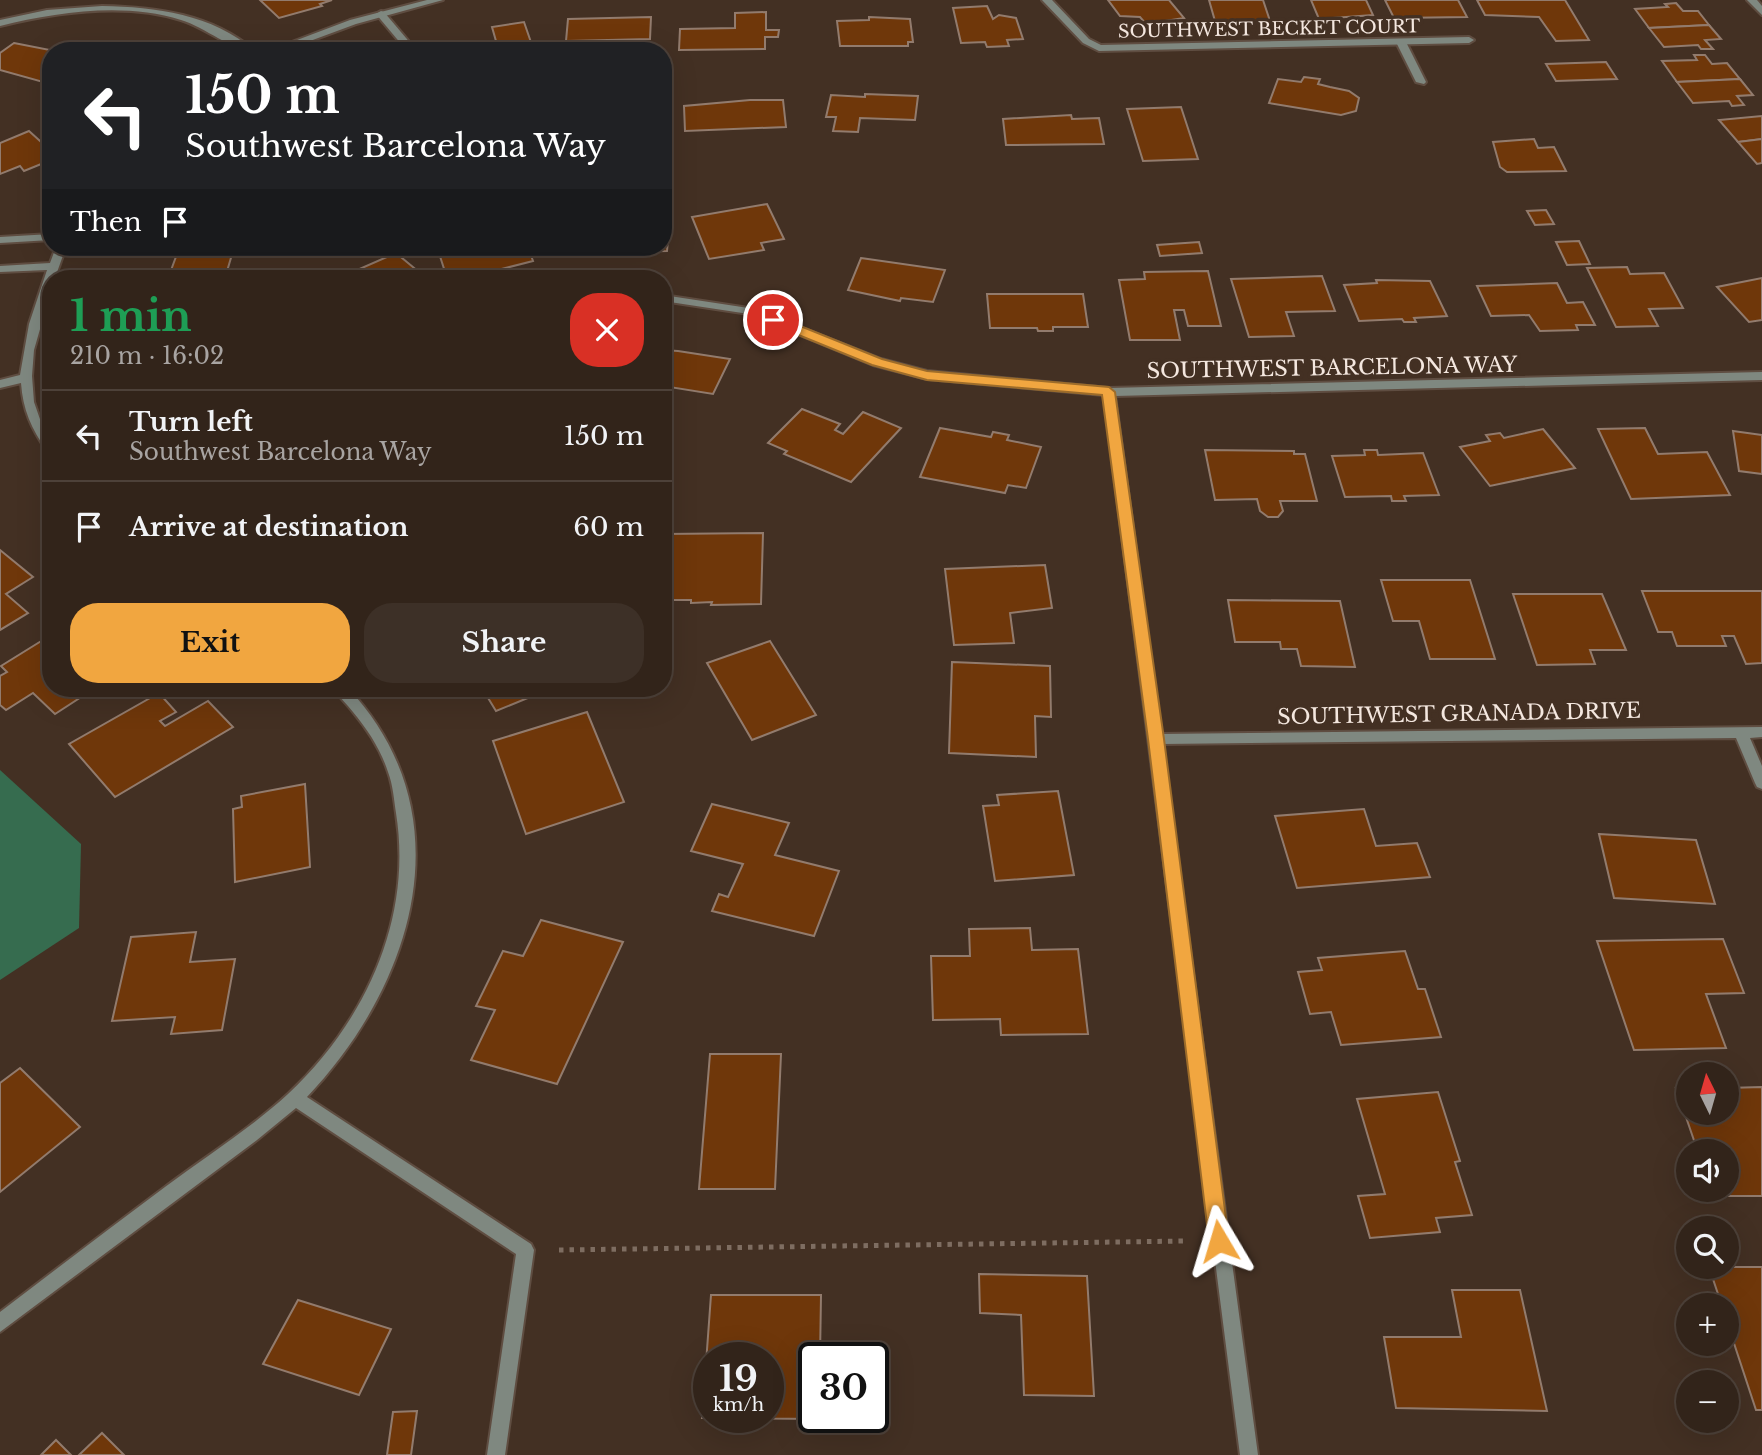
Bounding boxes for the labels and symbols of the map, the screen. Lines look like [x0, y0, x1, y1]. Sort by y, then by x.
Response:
street label: SOUTHWEST BECKET COURT [1118, 15, 1421, 43]
pin [743, 290, 803, 350]
street label: SOUTHWEST BARCELONA WAY [1146, 352, 1518, 384]
street label: SOUTHWEST GRANADA DRIVE [1277, 698, 1641, 730]
north arrow [1676, 1062, 1740, 1125]
position arrow [1182, 1204, 1256, 1278]
speed limit sign: 30 [798, 1342, 889, 1433]

